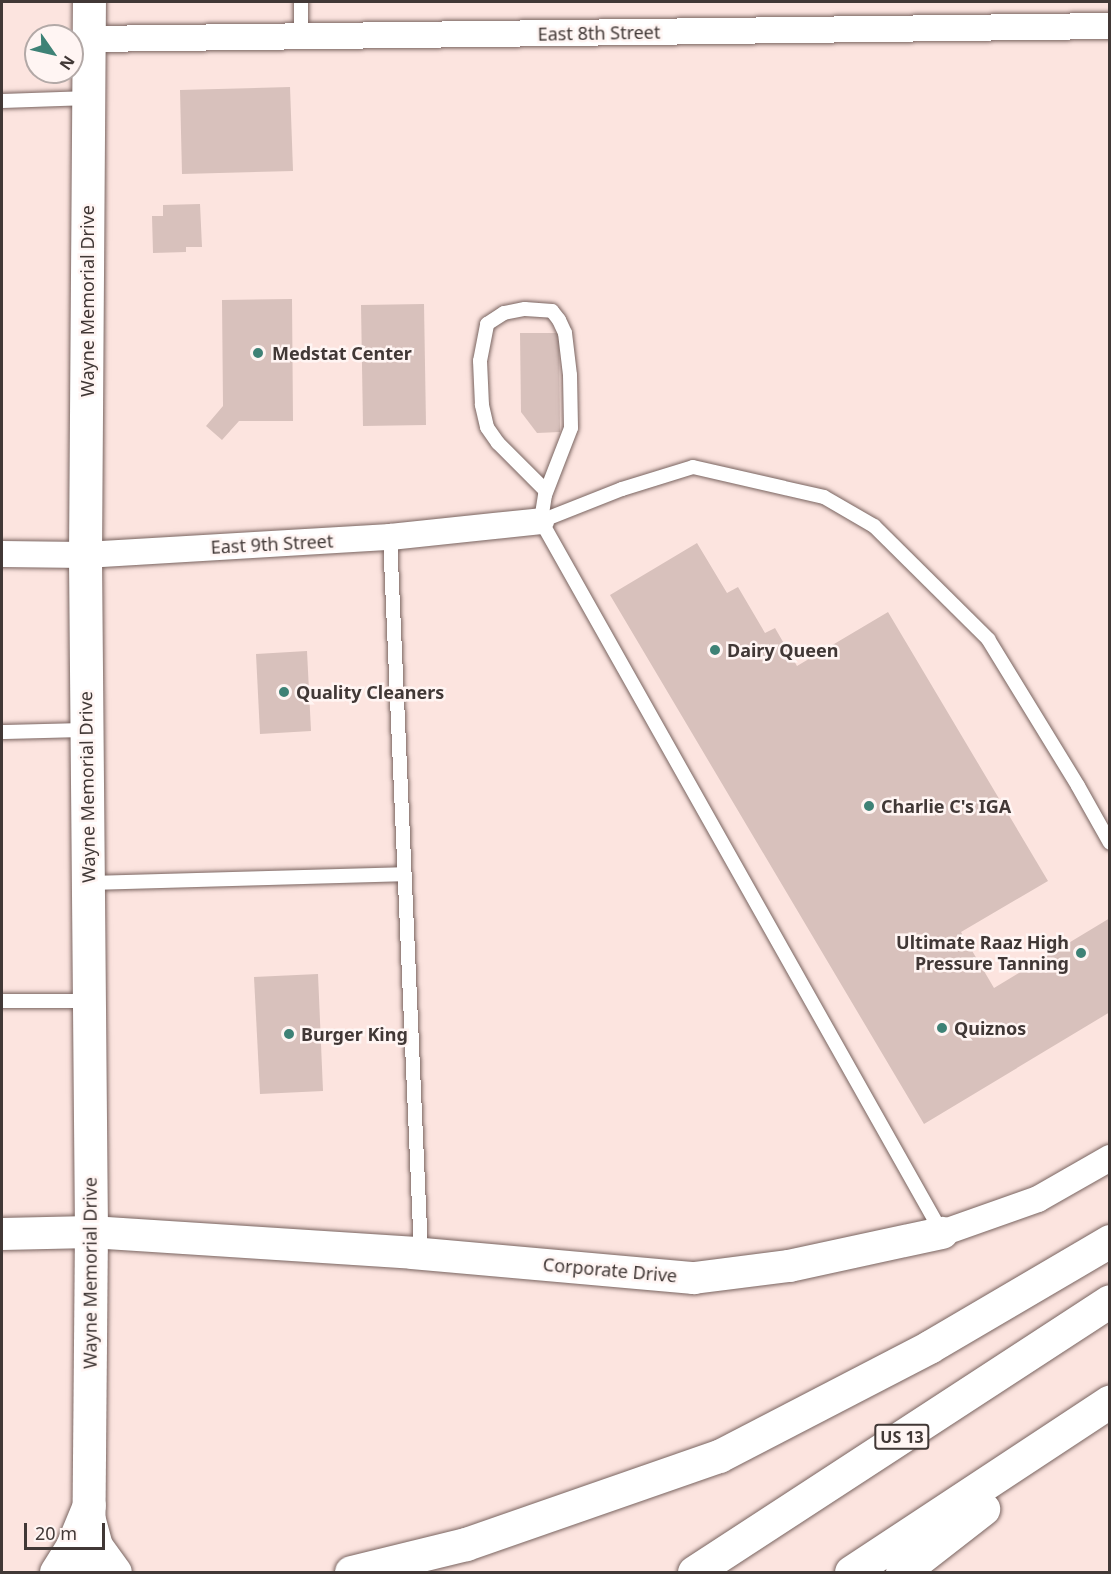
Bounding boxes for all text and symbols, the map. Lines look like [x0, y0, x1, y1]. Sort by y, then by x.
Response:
street label: East 8th Street [537, 21, 661, 45]
north arrow [24, 24, 84, 84]
text: N [55, 51, 80, 74]
street label: Wayne Memorial Drive [76, 205, 98, 397]
place label: Medstat Center [272, 342, 412, 364]
marker: Medstat Center [249, 344, 267, 362]
street label: East 9th Street [210, 530, 334, 558]
place label: Dairy Queen [727, 639, 838, 661]
marker: Dairy Queen [708, 643, 722, 657]
place label: Quality Cleaners [296, 681, 444, 703]
marker: Quality Cleaners [277, 685, 291, 699]
street label: Wayne Memorial Drive [75, 691, 99, 883]
place label: Charlie C's IGA [881, 795, 1011, 817]
marker: Charlie C's IGA [862, 799, 876, 813]
place label: Ultimate Raaz High Pressure Tanning [896, 932, 1069, 974]
marker: Ultimate Raaz High Pressure Tanning [1074, 946, 1088, 960]
place label: Quiznos [954, 1017, 1026, 1039]
marker: Quiznos [935, 1021, 949, 1035]
place label: Burger King [301, 1023, 408, 1045]
marker: Burger King [282, 1027, 296, 1041]
street label: Wayne Memorial Drive [79, 1177, 101, 1369]
street label: Corporate Drive [542, 1253, 678, 1287]
road number: US 13 [874, 1424, 930, 1450]
scale bar [27, 1511, 108, 1549]
text: 20 m [35, 1521, 77, 1545]

